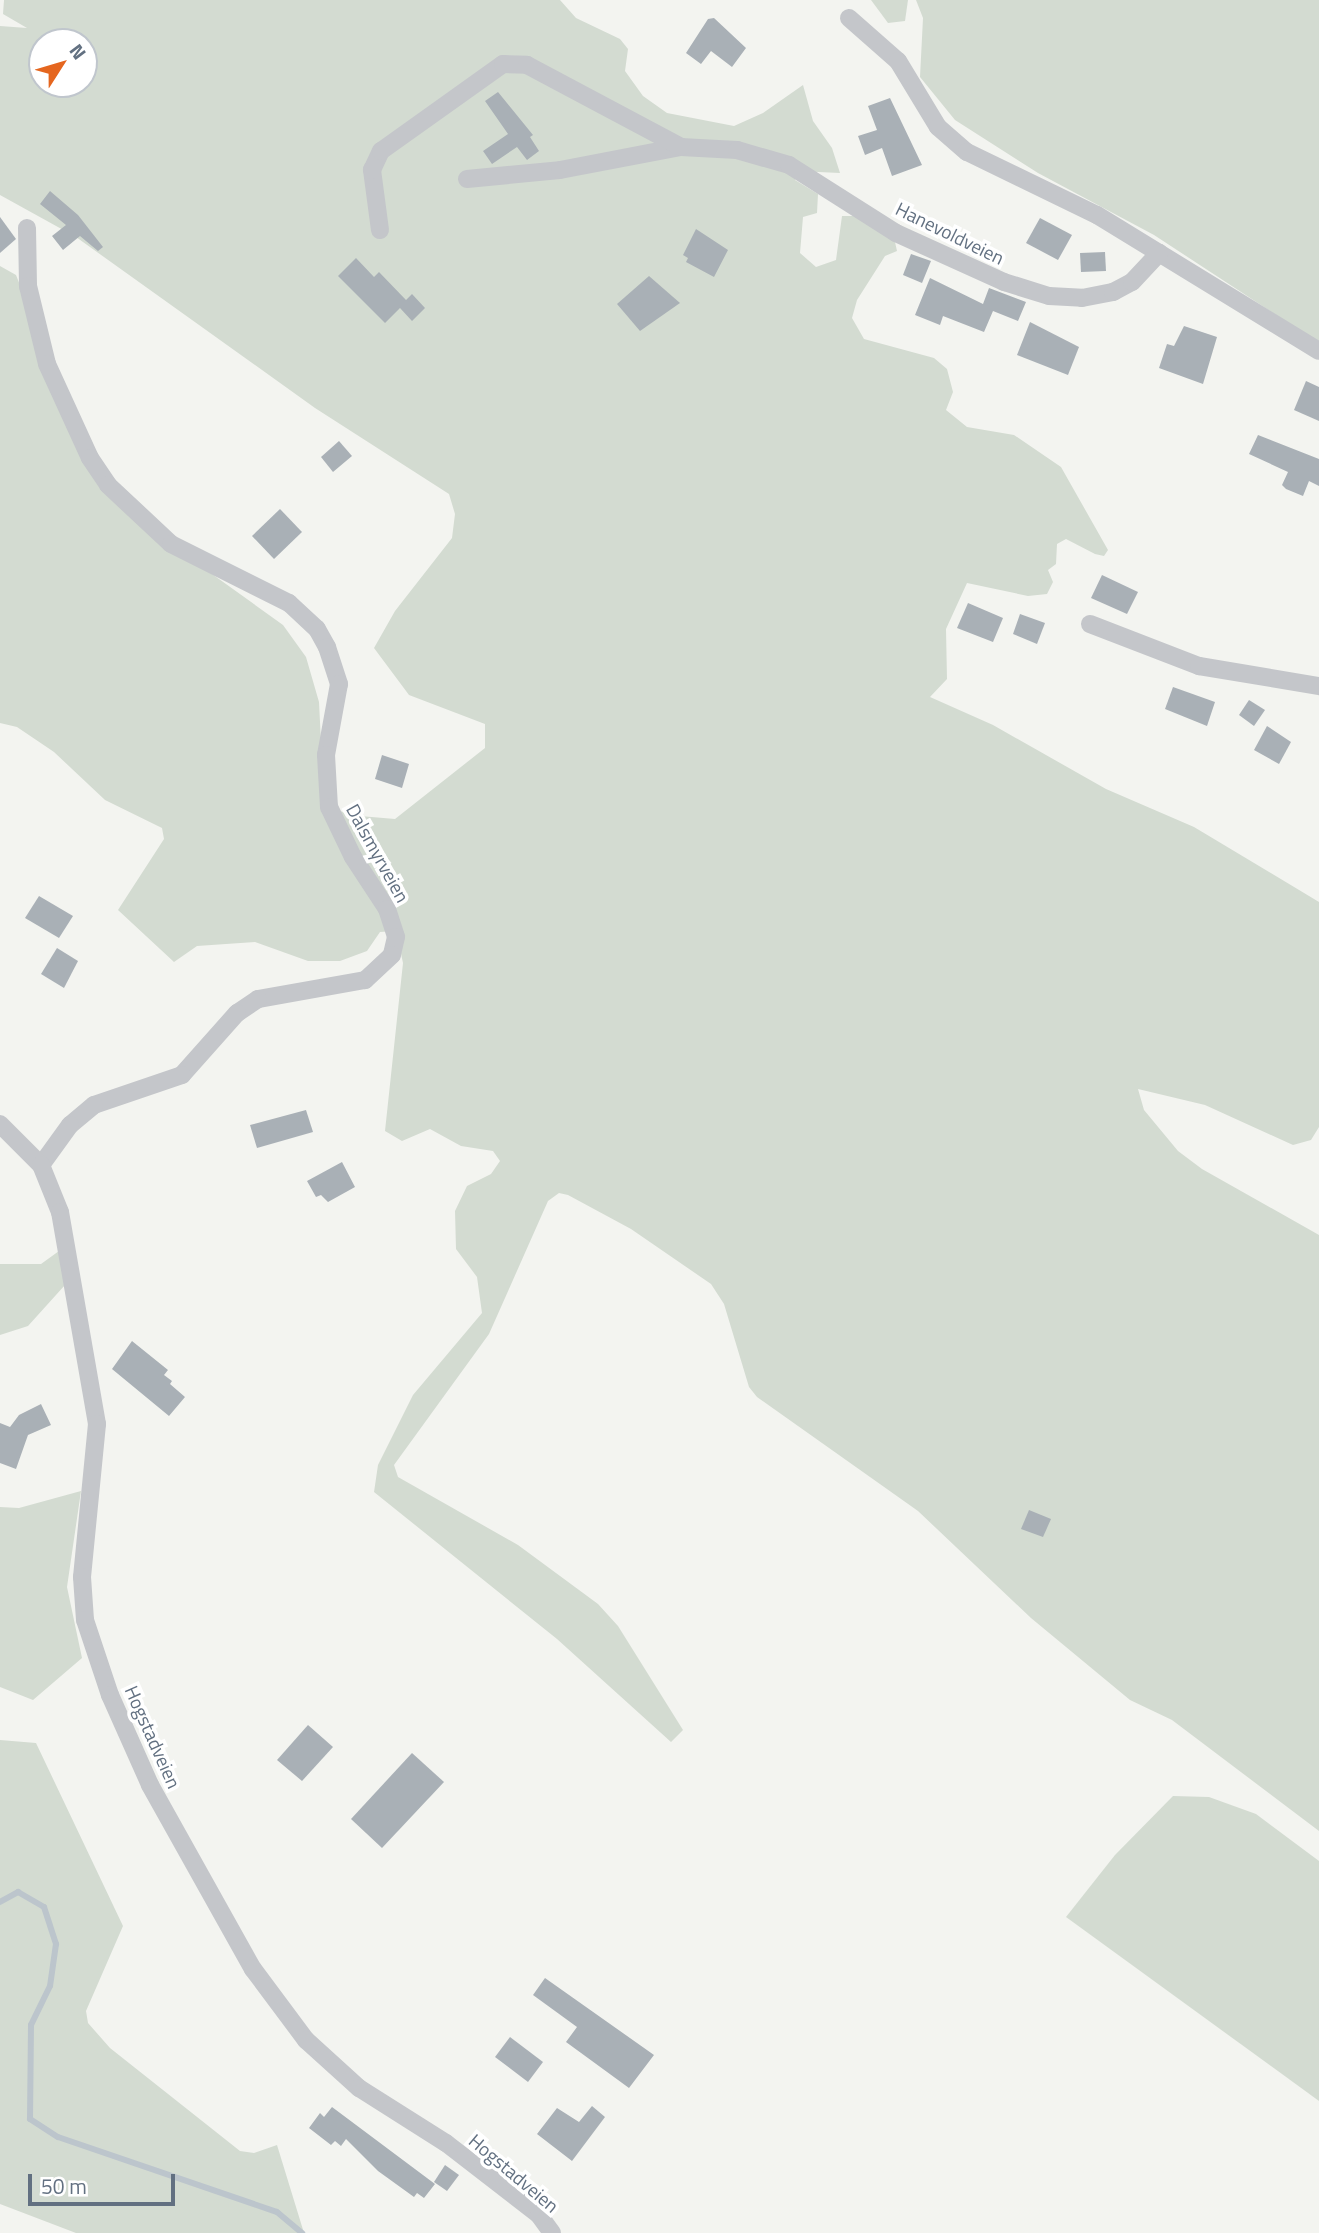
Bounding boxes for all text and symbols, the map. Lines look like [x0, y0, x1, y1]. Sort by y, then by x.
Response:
north arrow [28, 28, 98, 98]
text: N [63, 37, 94, 65]
street label: Hanevoldveien [892, 197, 1008, 269]
street label: Dalsmyrveien [342, 800, 414, 906]
street label: Hogstadveien [120, 1682, 186, 1792]
street label: Hogstadveien [464, 2129, 564, 2217]
scale bar [32, 2160, 178, 2204]
text: 50 m [41, 2170, 87, 2202]

